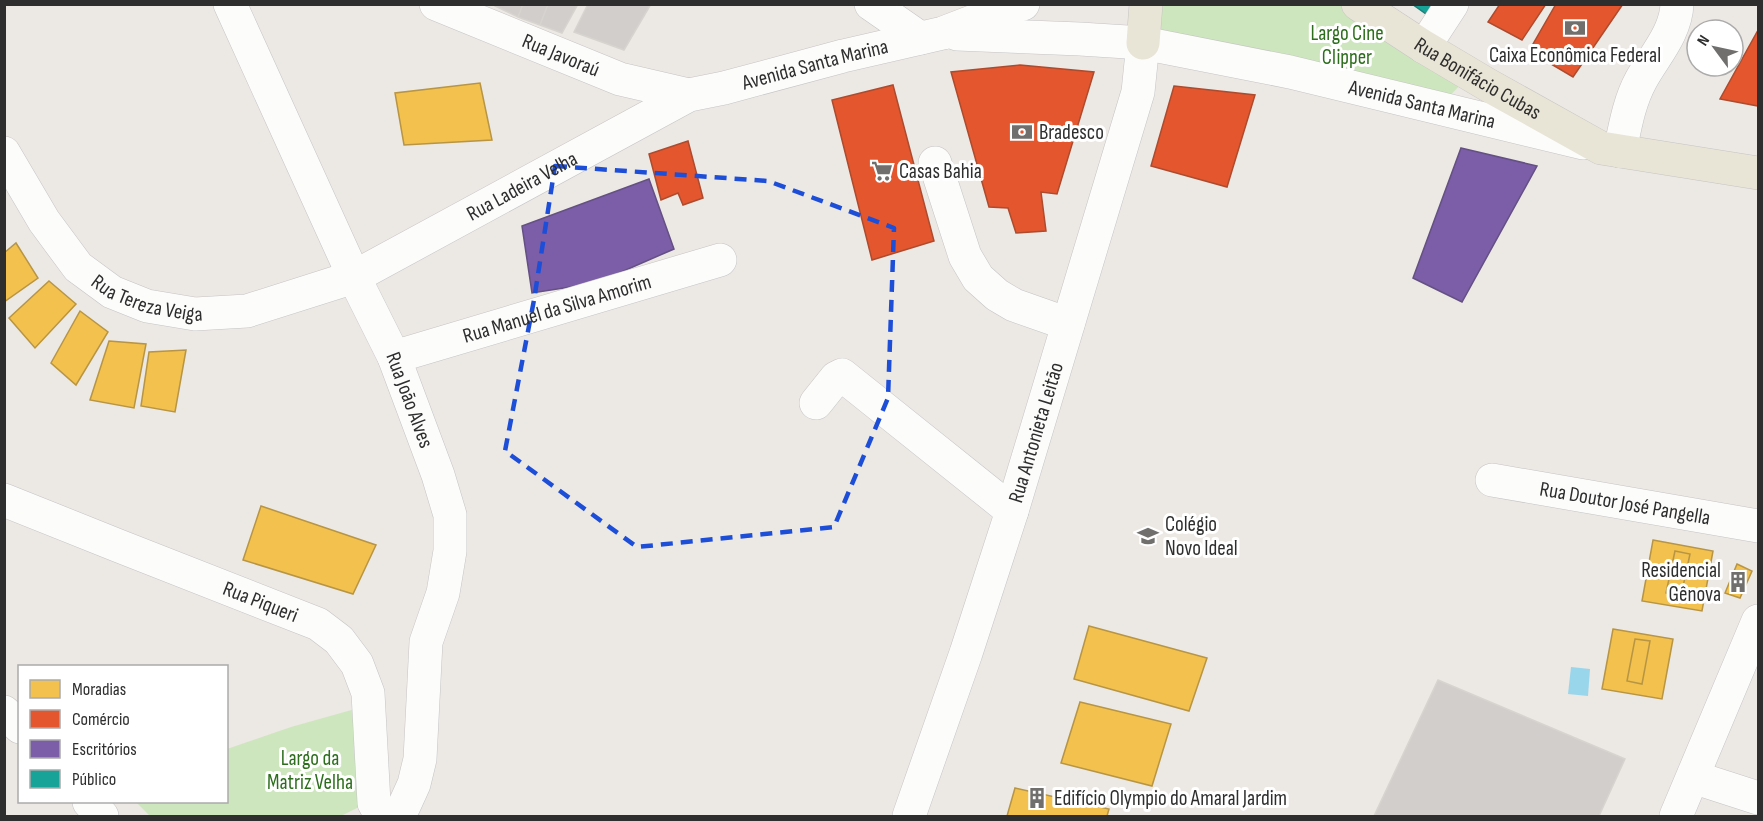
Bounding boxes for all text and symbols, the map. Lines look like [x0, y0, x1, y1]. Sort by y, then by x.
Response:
bank icon: Caixa Econômica Federal [1563, 16, 1587, 40]
north arrow [1685, 18, 1745, 78]
park label: Largo Cine Clipper [1310, 21, 1384, 70]
street label: Rua Javoraú [519, 28, 603, 82]
street label: Rua Bonifácio Cubas [1410, 32, 1546, 125]
text: N [1693, 32, 1714, 49]
street label: Avenida Santa Marina [738, 34, 890, 95]
place label: Caixa Econômica Federal [1489, 43, 1661, 68]
street label: Avenida Santa Marina [1345, 74, 1498, 134]
bank icon: Bradesco [1010, 120, 1034, 144]
place label: Bradesco [1039, 120, 1104, 145]
street label: Rua Ladeira Velha [462, 146, 582, 226]
supermarket icon: Casas Bahia [870, 159, 894, 183]
place label: Casas Bahia [899, 159, 982, 184]
street label: Rua Tereza Veiga [87, 269, 203, 327]
street label: Rua Manuel da Silva Amorim [460, 269, 654, 348]
street label: Rua João Alves [381, 349, 439, 451]
street label: Rua Antonieta Leitão [1003, 359, 1069, 506]
street label: Rua Doutor José Pangella [1538, 476, 1712, 530]
place label: Colégio Novo Ideal [1165, 512, 1238, 561]
school or university icon: Colégio Novo Ideal [1136, 524, 1160, 548]
place label: Residencial Gênova [1641, 558, 1721, 607]
building icon: Residencial Gênova [1726, 570, 1750, 594]
street label: Rua Piqueri [219, 576, 302, 628]
legend [18, 665, 228, 803]
text: Moradias [72, 679, 126, 700]
text: Comércio [72, 709, 130, 730]
text: Escritórios [72, 739, 137, 760]
park label: Largo da Matriz Velha [267, 746, 353, 795]
text: Público [72, 769, 116, 790]
building icon: Edifício Olympio do Amaral Jardim [1025, 786, 1049, 810]
place label: Edifício Olympio do Amaral Jardim [1054, 786, 1287, 811]

